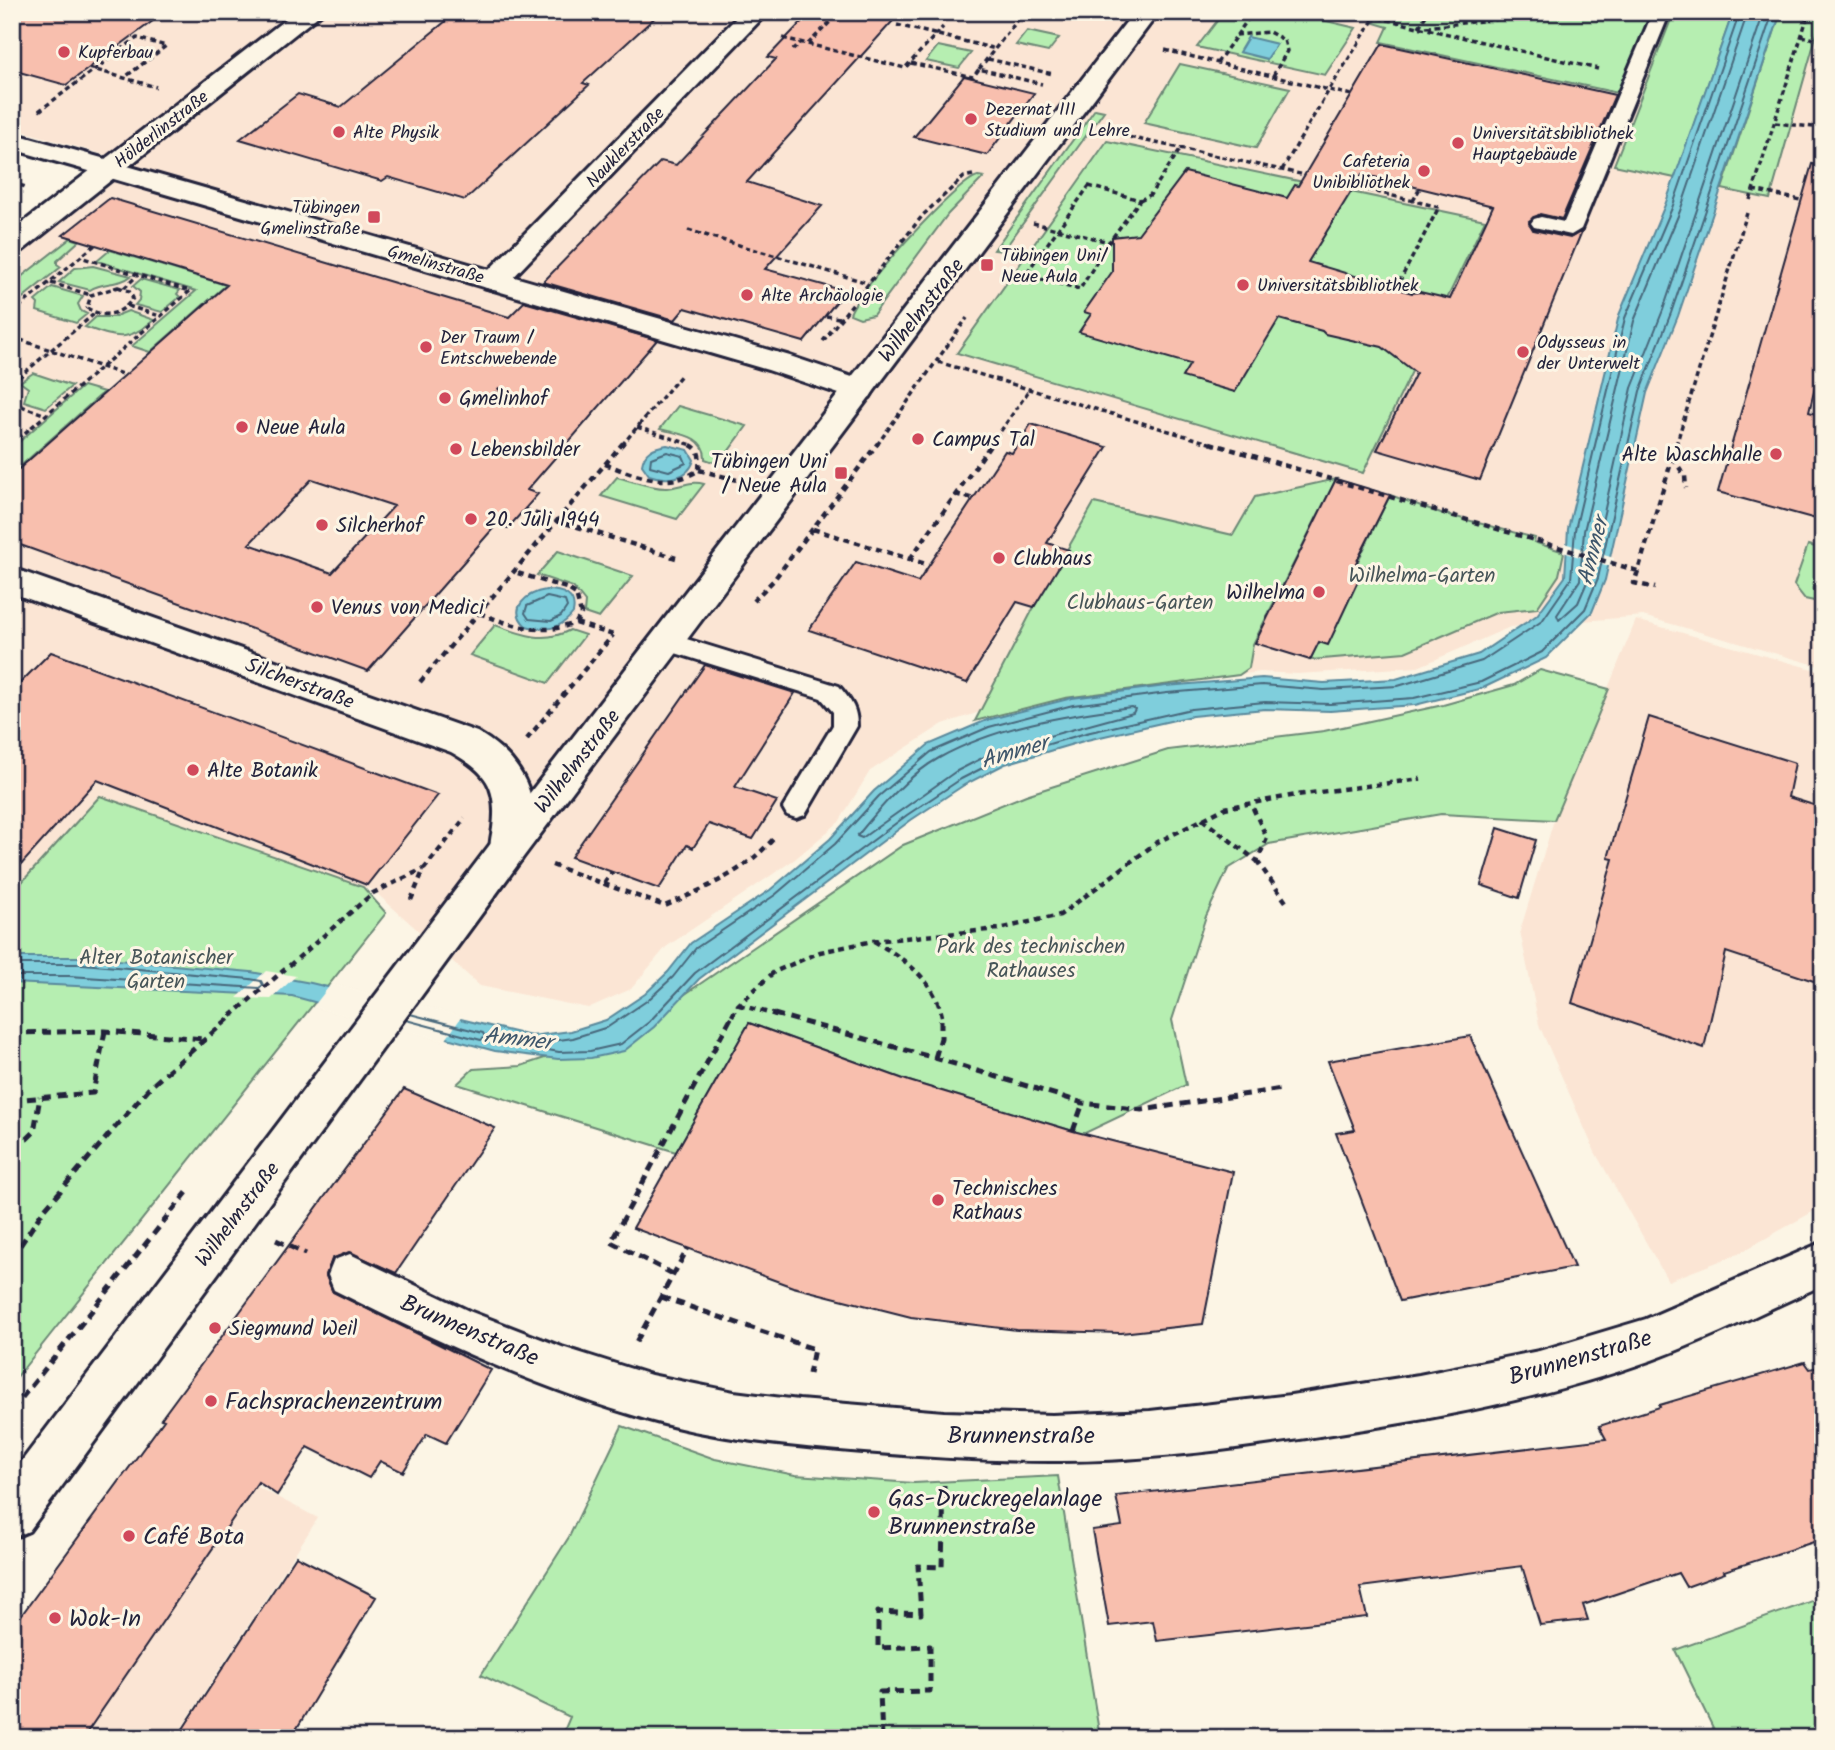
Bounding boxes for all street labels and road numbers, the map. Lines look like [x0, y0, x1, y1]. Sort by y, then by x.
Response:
street label: Hölderlinstraße [108, 84, 216, 177]
street label: Nauklerstraße [580, 101, 673, 195]
street label: Gmelinstraße [384, 238, 487, 293]
street label: Wilhelmstraße [871, 251, 974, 370]
street label: Silcherstraße [240, 649, 359, 720]
street label: Wilhelmstraße [527, 702, 630, 821]
street label: Wilhelmstraße [187, 1155, 289, 1275]
street label: Brunnenstraße [394, 1285, 545, 1378]
street label: Brunnenstraße [1504, 1319, 1657, 1398]
street label: Brunnenstraße [947, 1417, 1095, 1456]

